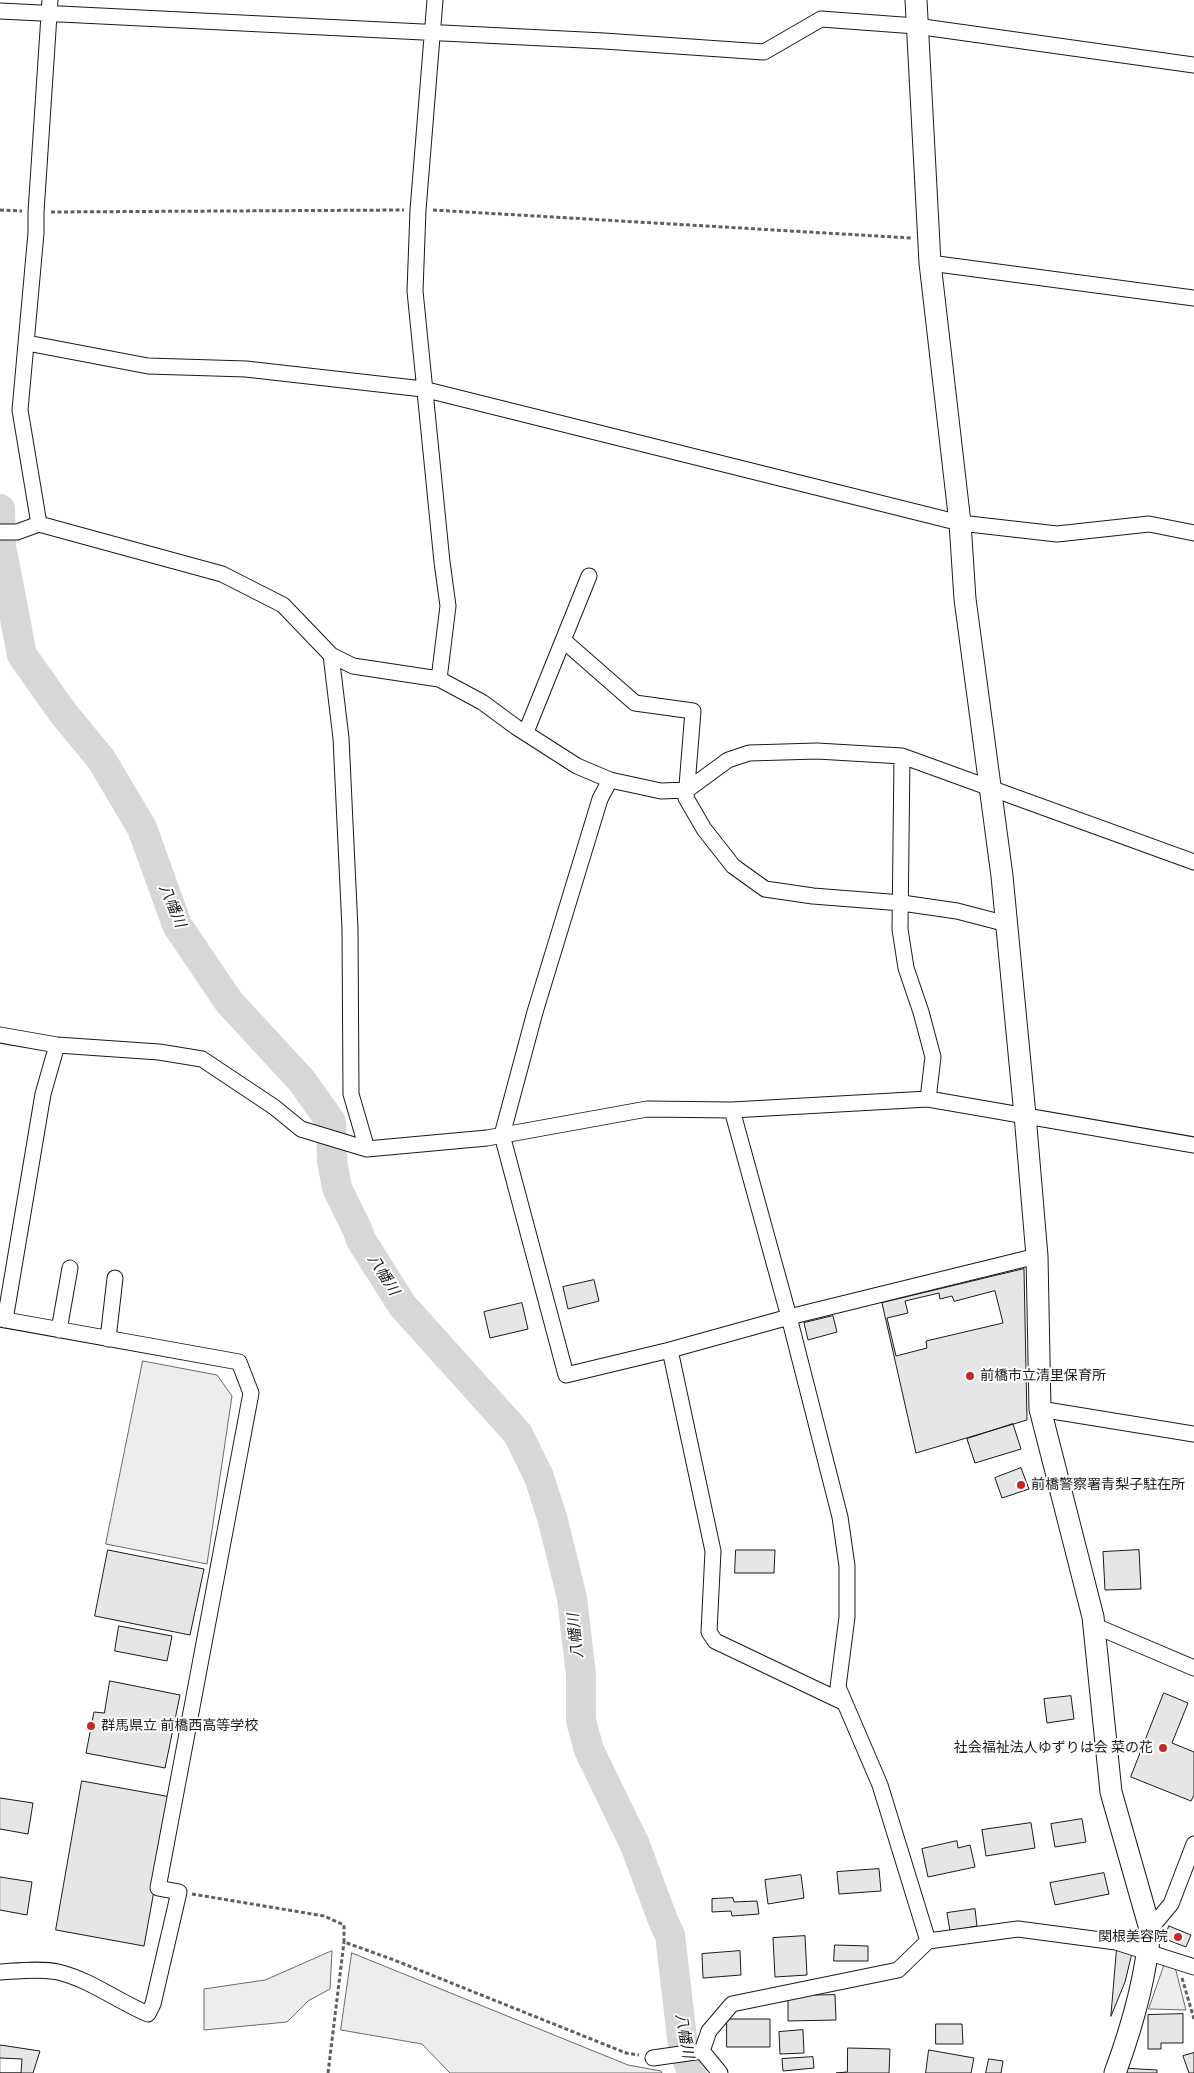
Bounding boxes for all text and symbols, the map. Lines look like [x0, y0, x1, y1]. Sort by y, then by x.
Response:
water label: 八幡川 [155, 882, 189, 930]
water label: 八幡川 [363, 1251, 403, 1299]
place label: 前橋市立清里保育所 [980, 1368, 1106, 1384]
marker: 前橋市立清里保育所 [964, 1370, 976, 1382]
place label: 前橋警察署青梨子駐在所 [1031, 1477, 1185, 1493]
marker: 前橋警察署青梨子駐在所 [1015, 1479, 1027, 1491]
water label: 八幡川 [565, 1613, 587, 1659]
place label: 群馬県立 前橋西高等学校 [101, 1718, 258, 1734]
marker: 群馬県立 前橋西高等学校 [85, 1720, 97, 1732]
place label: 社会福祉法人ゆずりは会 菜の花 [954, 1740, 1153, 1756]
marker: 社会福祉法人ゆずりは会 菜の花 [1157, 1742, 1169, 1754]
place label: 関根美容院 [1098, 1929, 1168, 1945]
marker: 関根美容院 [1172, 1931, 1184, 1943]
water label: 八幡川 [671, 2012, 697, 2060]

